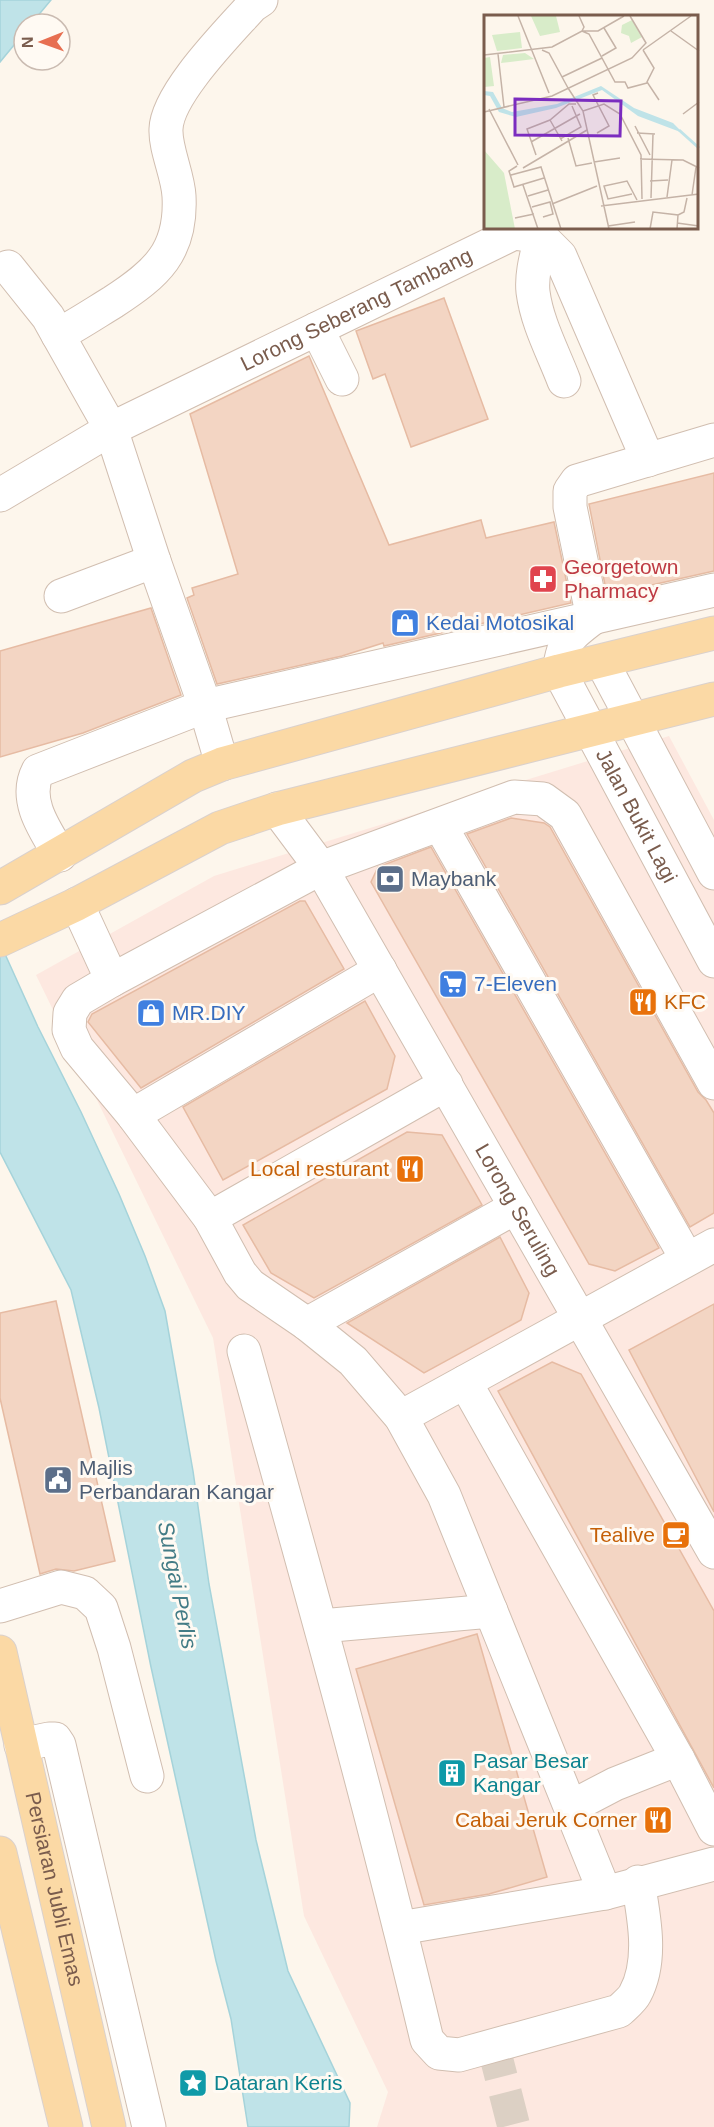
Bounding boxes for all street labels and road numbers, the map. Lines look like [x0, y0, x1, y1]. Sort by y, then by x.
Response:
street label: Lorong Seberang Tambang [237, 243, 476, 375]
street label: Jalan Bukit Lagi [592, 745, 682, 886]
street label: Lorong Seruling [471, 1140, 565, 1280]
street label: Persiaran Jubli Emas [21, 1789, 88, 1988]

